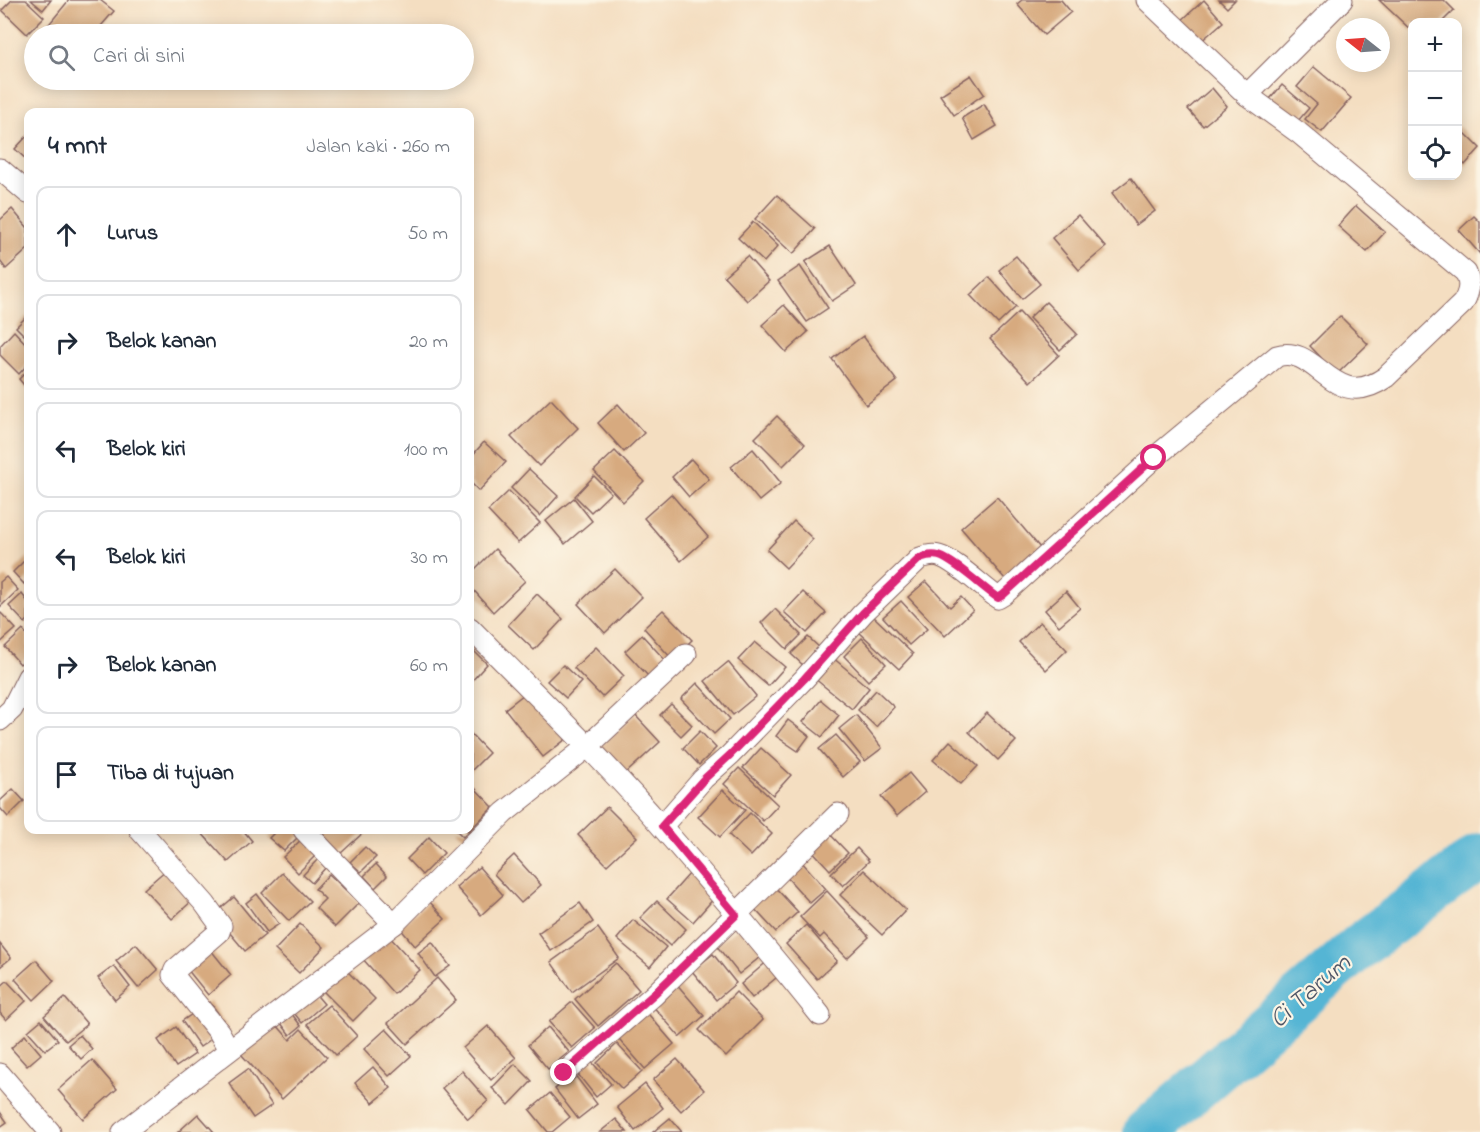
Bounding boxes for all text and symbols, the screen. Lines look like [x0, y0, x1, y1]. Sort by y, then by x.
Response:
north arrow [1336, 18, 1390, 72]
map controls [1408, 18, 1462, 180]
button: + [1408, 18, 1462, 72]
search box [24, 24, 474, 90]
icon: search [45, 41, 78, 74]
text: Cari di sini [93, 41, 185, 73]
button: − [1408, 72, 1462, 126]
button: locate [1408, 126, 1462, 180]
text: 4 mnt [48, 128, 107, 166]
text: Jalan kaki · 260 m [306, 133, 450, 162]
icon: ahead [50, 218, 83, 251]
text: Lurus [107, 218, 158, 250]
text: 50 m [407, 220, 448, 249]
icon: right [50, 326, 83, 359]
text: Belok kanan [107, 326, 216, 358]
text: 20 m [409, 328, 448, 357]
icon: left [50, 434, 83, 467]
text: Belok kiri [107, 434, 186, 466]
text: 100 m [404, 436, 448, 465]
route start [1140, 444, 1166, 470]
icon: left [50, 542, 83, 575]
text: Belok kiri [107, 542, 186, 574]
text: 30 m [411, 544, 448, 573]
icon: right [50, 650, 83, 683]
text: Belok kanan [107, 650, 216, 682]
text: 60 m [410, 652, 448, 681]
icon: arrive [50, 758, 83, 791]
text: Tiba di tujuan [107, 758, 234, 790]
water label: Ci Tarum [1262, 945, 1361, 1039]
route end [550, 1059, 576, 1085]

